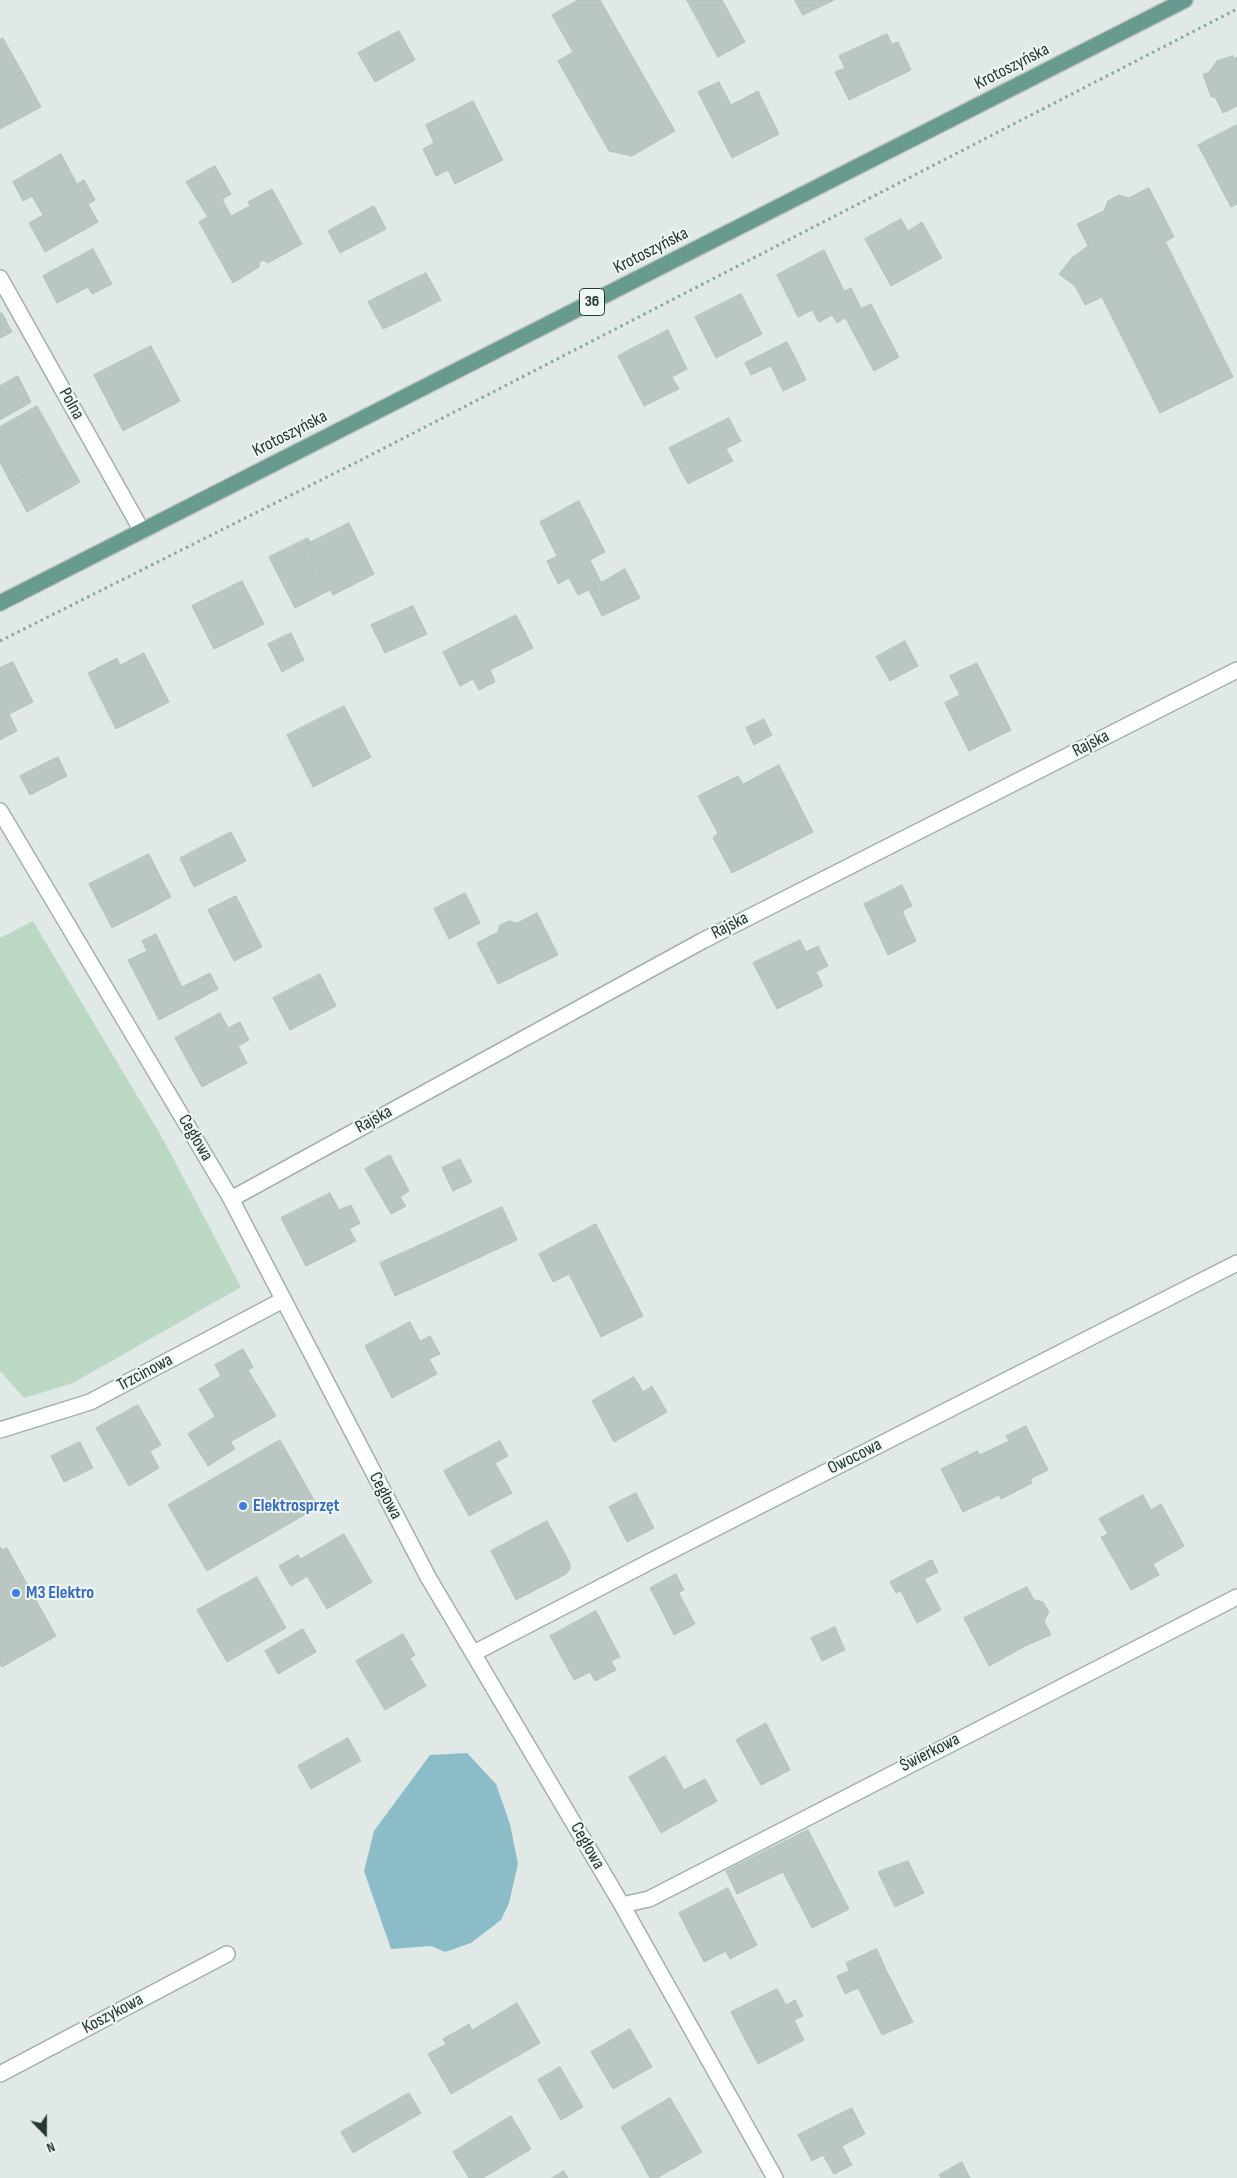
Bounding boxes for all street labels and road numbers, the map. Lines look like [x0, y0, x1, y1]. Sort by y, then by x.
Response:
street label: Krotoszyńska [971, 39, 1053, 95]
street label: Krotoszyńska [610, 223, 692, 279]
road number: 36 [580, 288, 604, 316]
street label: Polna [54, 384, 88, 424]
street label: Krotoszyńska [249, 406, 331, 462]
street label: Rajska [1069, 726, 1113, 762]
street label: Rajska [708, 908, 752, 944]
street label: Rajska [352, 1101, 396, 1139]
street label: Cegłowa [173, 1111, 217, 1165]
street label: Trzcinowa [114, 1349, 176, 1397]
street label: Owocowa [824, 1434, 886, 1480]
street label: Cegłowa [364, 1469, 406, 1523]
street label: Świerkowa [896, 1729, 964, 1777]
street label: Cegłowa [565, 1819, 609, 1873]
street label: Koszykowa [79, 1989, 147, 2039]

